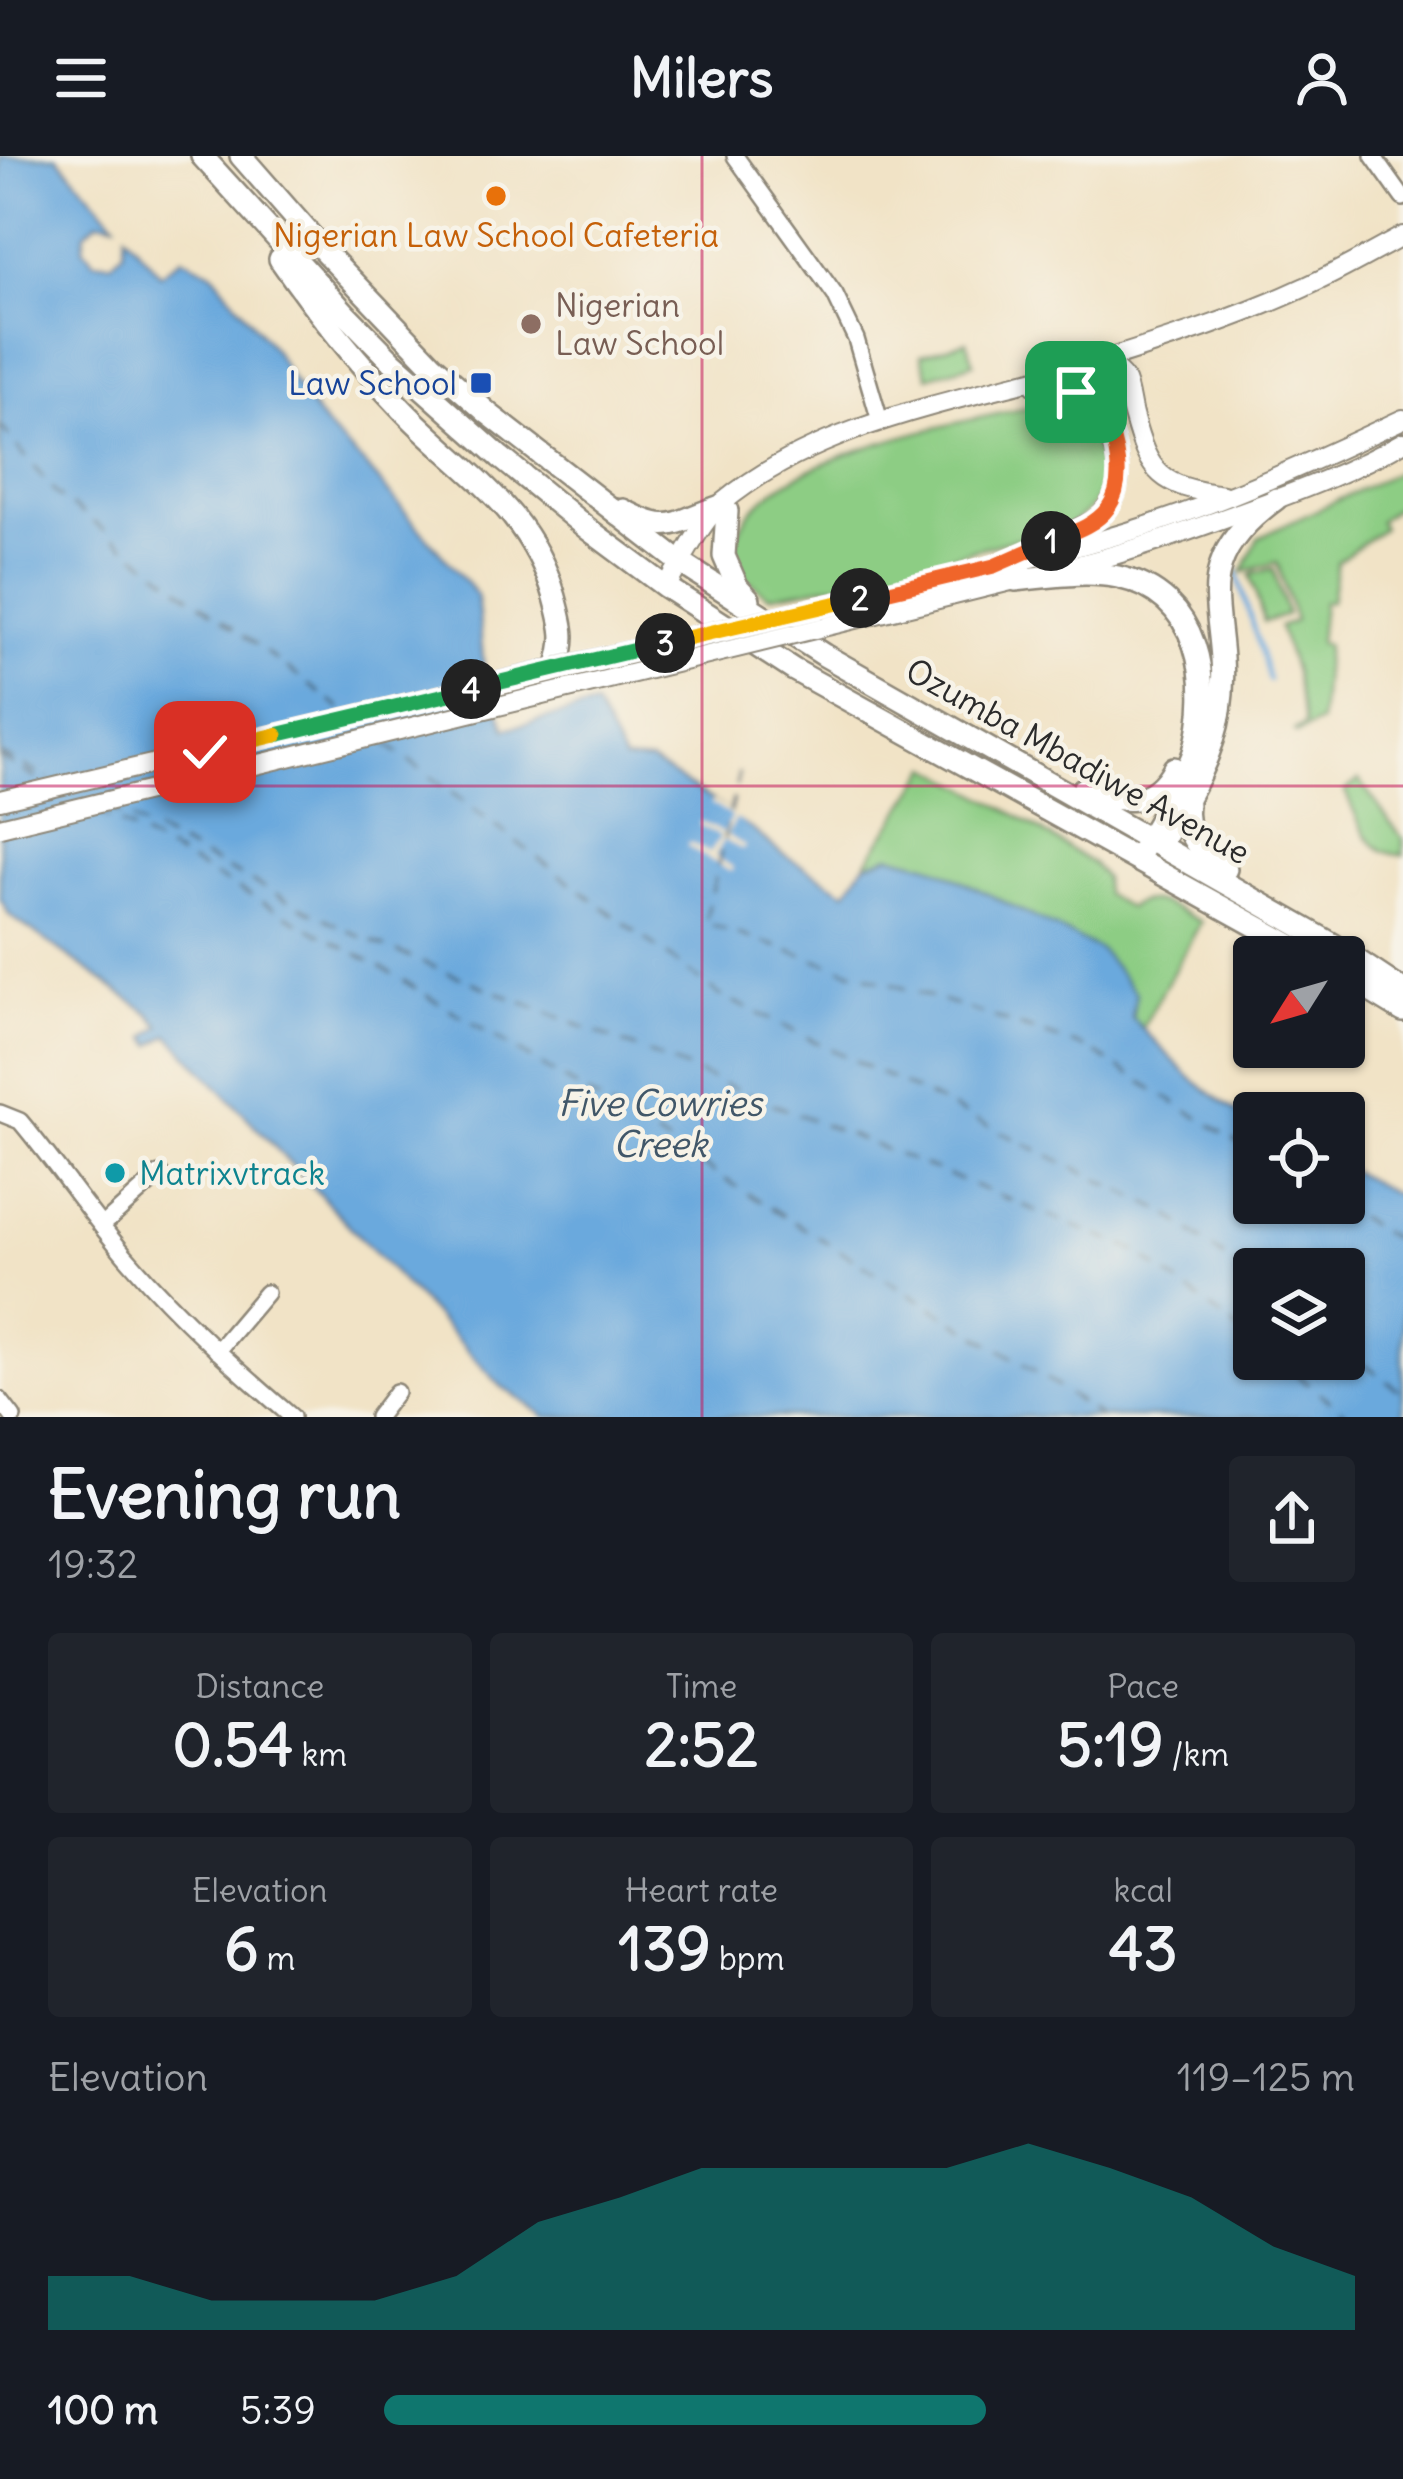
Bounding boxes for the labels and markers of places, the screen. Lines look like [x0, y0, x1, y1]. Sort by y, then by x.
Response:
marker: Nigerian Law School Cafeteria [483, 183, 509, 209]
place label: Nigerian Law School Cafeteria [273, 214, 719, 256]
place label: Nigerian Law School [555, 284, 724, 364]
marker: Nigerian Law School [518, 311, 544, 337]
pin [1025, 341, 1127, 443]
place label: Law School [288, 362, 457, 404]
marker: Law School [468, 370, 494, 396]
pin: 1 [1021, 511, 1081, 571]
pin: 2 [830, 568, 890, 628]
pin: 3 [635, 613, 695, 673]
pin: 4 [441, 659, 501, 719]
pin [154, 701, 256, 803]
place label: Matrixvtrack [139, 1152, 325, 1194]
marker: Matrixvtrack [102, 1160, 128, 1186]

